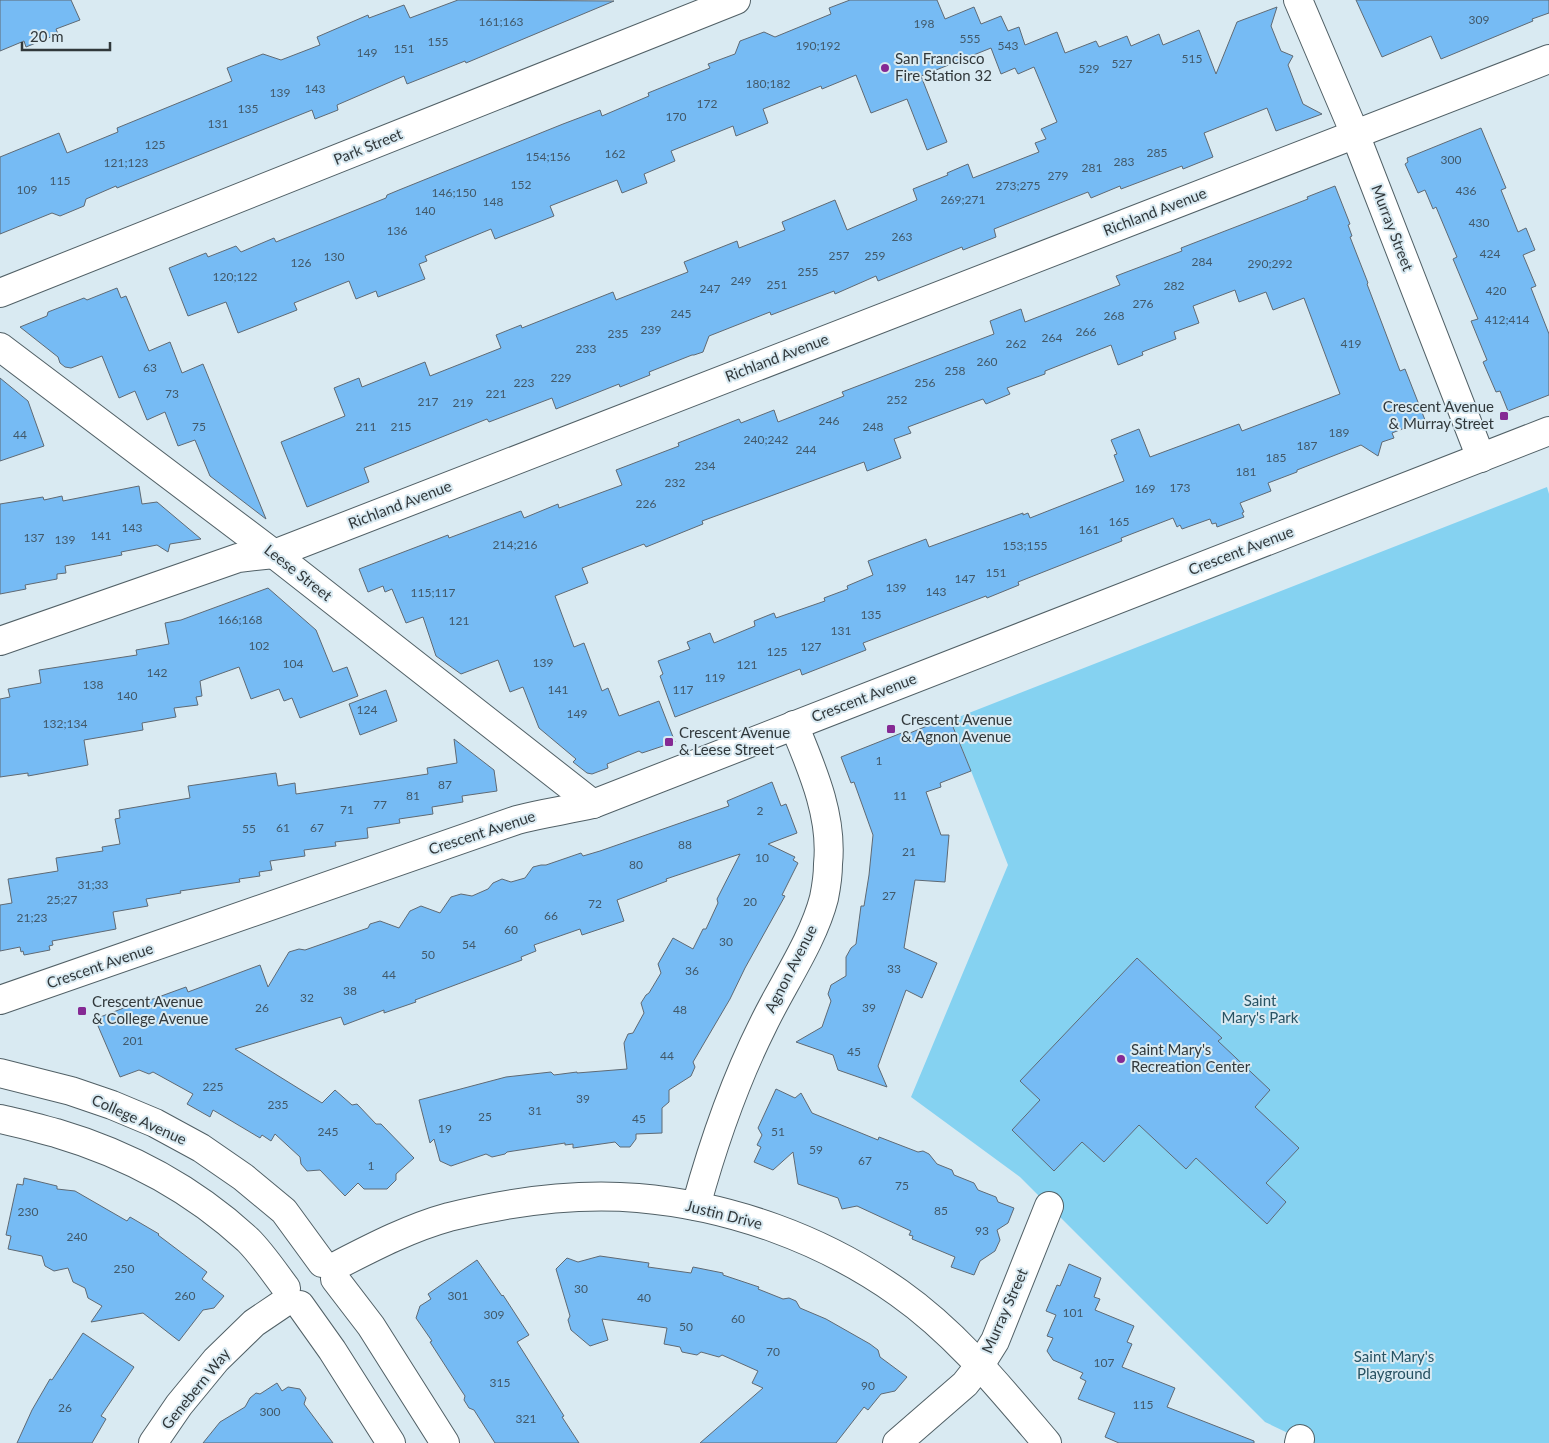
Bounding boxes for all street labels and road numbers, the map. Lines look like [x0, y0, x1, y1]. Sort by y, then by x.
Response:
street label: Park Street [331, 124, 405, 168]
street label: Murray Street [1368, 182, 1418, 274]
street label: Richland Avenue [1100, 183, 1209, 239]
street label: Richland Avenue [722, 329, 831, 385]
street label: Richland Avenue [345, 476, 454, 532]
street label: Crescent Avenue [1186, 522, 1296, 578]
street label: Leese Street [261, 540, 336, 605]
street label: Crescent Avenue [809, 669, 919, 725]
street label: Crescent Avenue [426, 806, 537, 858]
street label: Agnon Avenue [760, 922, 820, 1015]
street label: Crescent Avenue [44, 938, 155, 992]
street label: College Avenue [89, 1090, 190, 1148]
street label: Justin Drive [684, 1196, 764, 1232]
street label: Murray Street [977, 1265, 1031, 1356]
street label: Genebern Way [157, 1344, 233, 1432]

